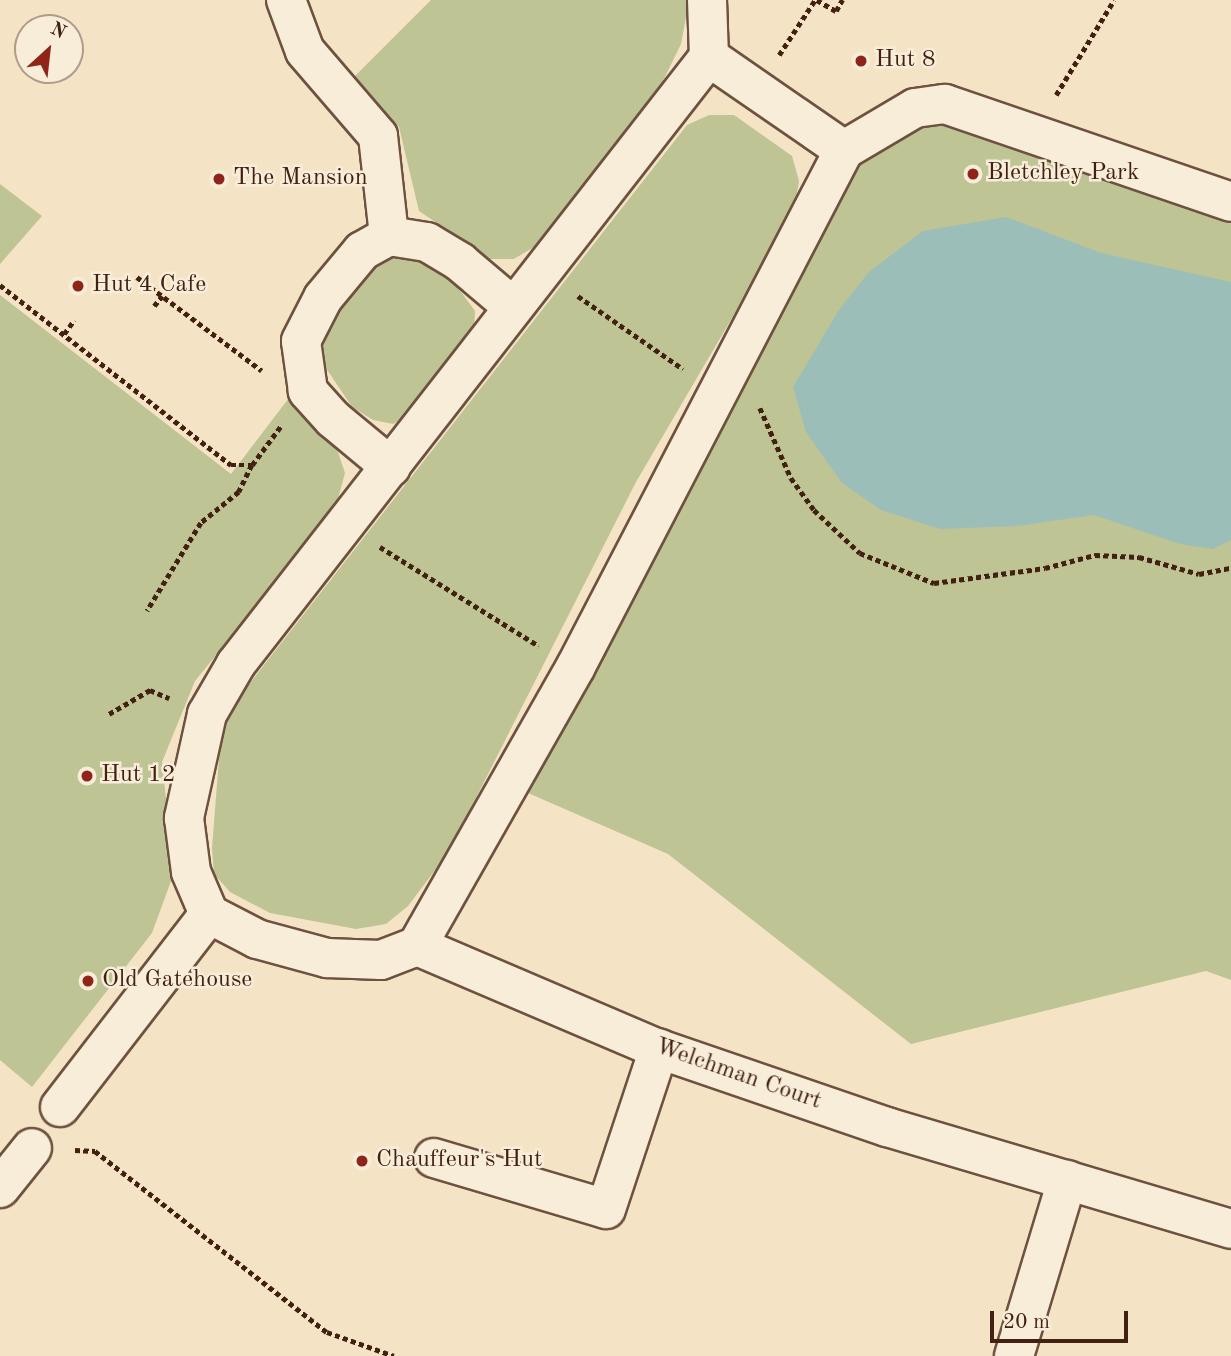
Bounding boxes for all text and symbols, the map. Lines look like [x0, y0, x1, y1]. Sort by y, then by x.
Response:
north arrow [14, 14, 84, 84]
text: N [47, 20, 69, 43]
place label: Hut 8 [875, 47, 936, 75]
marker: Hut 8 [853, 53, 869, 69]
place label: Bletchley Park [987, 160, 1139, 188]
place label: The Mansion [233, 165, 368, 193]
marker: Bletchley Park [965, 166, 981, 182]
marker: The Mansion [211, 171, 227, 187]
place label: Hut 4 Cafe [92, 272, 206, 300]
marker: Hut 4 Cafe [70, 278, 86, 294]
place label: Hut 12 [101, 762, 176, 790]
marker: Hut 12 [79, 768, 95, 784]
place label: Old Gatehouse [102, 967, 252, 995]
marker: Old Gatehouse [80, 973, 96, 989]
street label: Welchman Court [651, 1033, 825, 1117]
place label: Chauffeur's Hut [376, 1147, 542, 1175]
marker: Chauffeur's Hut [354, 1153, 370, 1169]
scale bar [993, 1296, 1131, 1340]
text: 20 m [1003, 1312, 1050, 1333]

